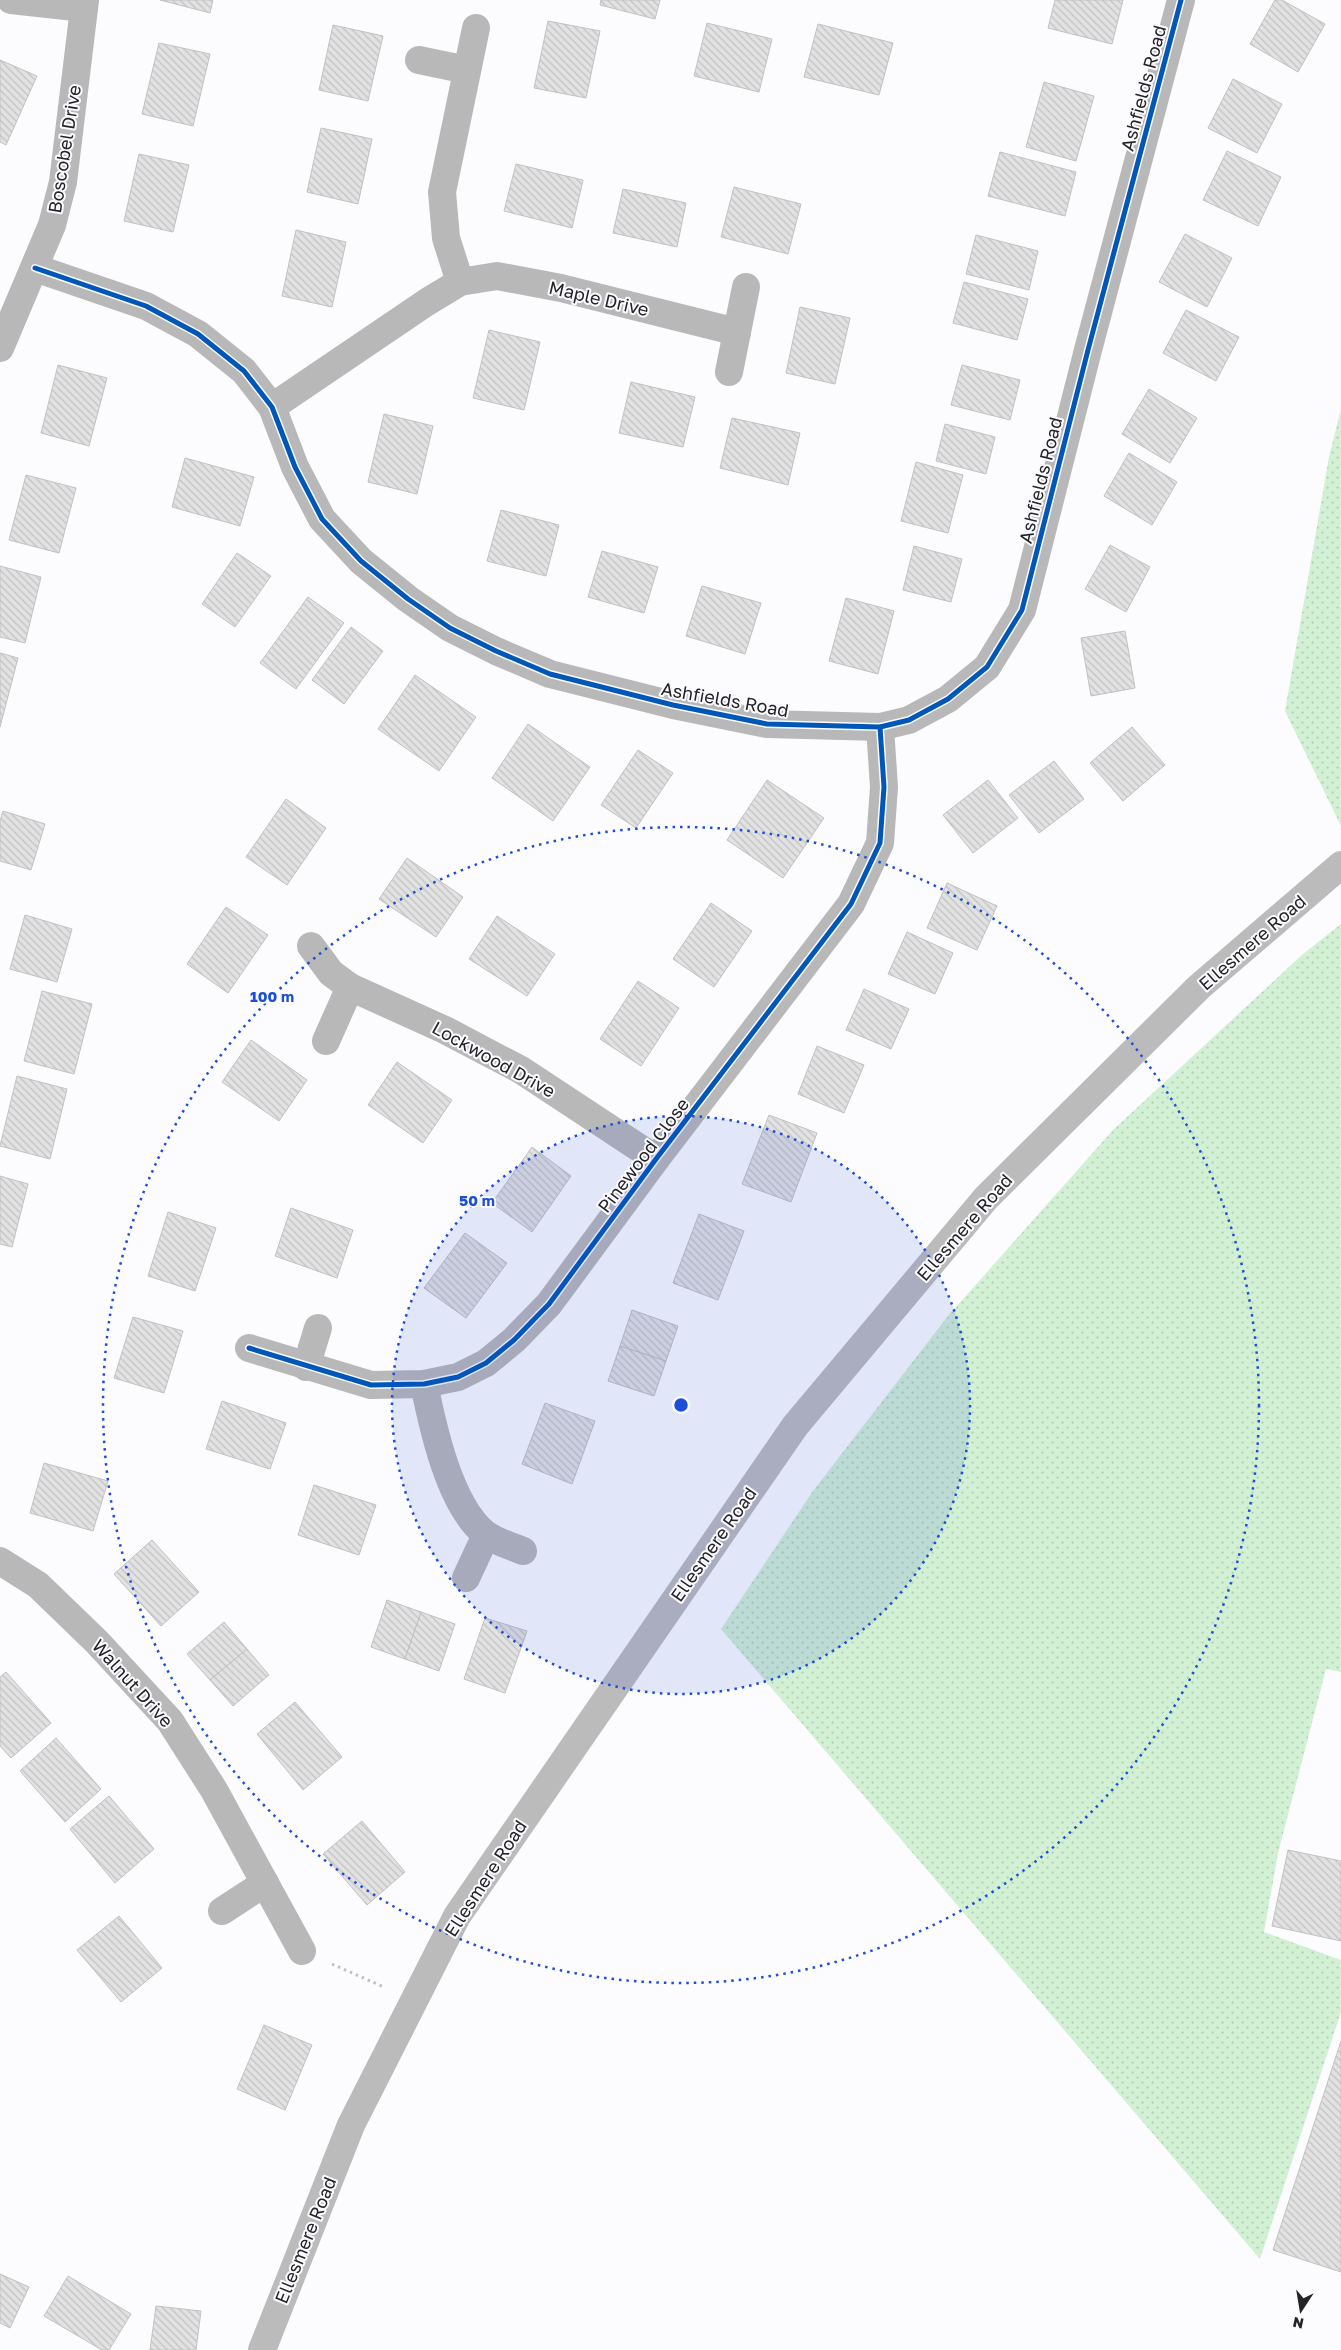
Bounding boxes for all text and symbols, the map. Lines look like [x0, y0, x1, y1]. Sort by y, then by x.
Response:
street label: Ashfields Road [1116, 23, 1170, 153]
street label: Boscobel Drive [43, 83, 85, 215]
street label: Maple Drive [547, 276, 651, 320]
street label: Ashfields Road [1014, 415, 1066, 545]
street label: Ashfields Road [659, 677, 791, 721]
street label: Ellesmere Road [1194, 890, 1310, 994]
text: 100 m [250, 987, 294, 1005]
street label: Lockwood Drive [429, 1016, 559, 1102]
street label: Pinewood Close [593, 1093, 693, 1217]
street label: Ellesmere Road [912, 1169, 1016, 1285]
text: 50 m [459, 1191, 495, 1209]
centre of rings [672, 1396, 690, 1414]
street label: Ellesmere Road [665, 1483, 761, 1605]
street label: Walnut Drive [88, 1634, 178, 1732]
street label: Ellesmere Road [439, 1816, 531, 1940]
street label: Ellesmere Road [270, 2173, 340, 2307]
north arrow [1276, 2285, 1326, 2335]
text: N [1291, 2314, 1305, 2333]

